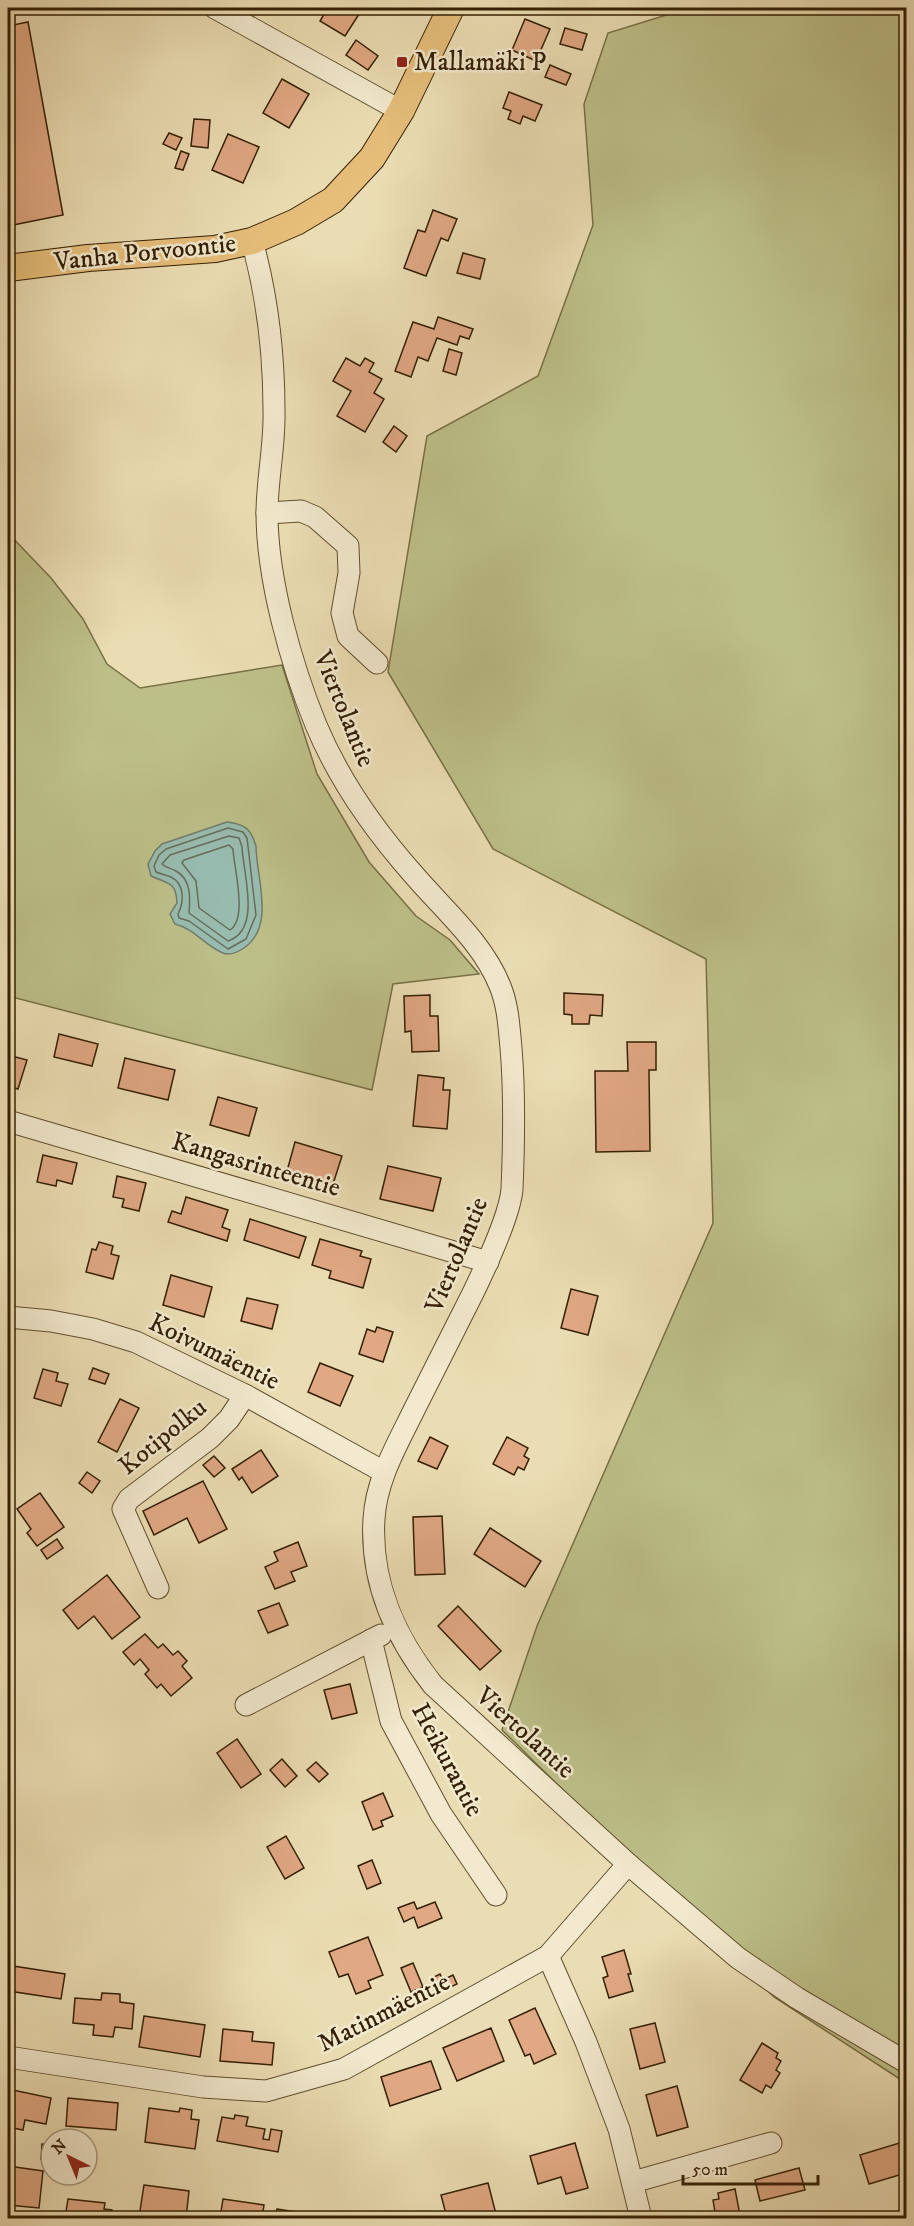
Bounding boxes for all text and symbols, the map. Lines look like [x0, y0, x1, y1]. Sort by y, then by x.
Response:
place label: Mallamäki P [414, 46, 546, 79]
marker: Mallamäki P [395, 55, 409, 69]
street label: Vanha Porvoontie [51, 227, 238, 279]
street label: Viertolantie [305, 645, 382, 772]
street label: Kangasrinteentie [168, 1125, 344, 1205]
street label: Viertolantie [418, 1192, 496, 1319]
street label: Koivumäentie [143, 1306, 285, 1398]
street label: Kotipolku [112, 1391, 214, 1483]
street label: Viertolantie [468, 1679, 582, 1786]
street label: Heikurantie [403, 1697, 491, 1823]
street label: Matinmäentie [312, 1966, 456, 2060]
north arrow [39, 2127, 99, 2187]
text: N [48, 2135, 71, 2159]
scale bar [683, 2148, 818, 2186]
text: 50 m [692, 2159, 728, 2181]

